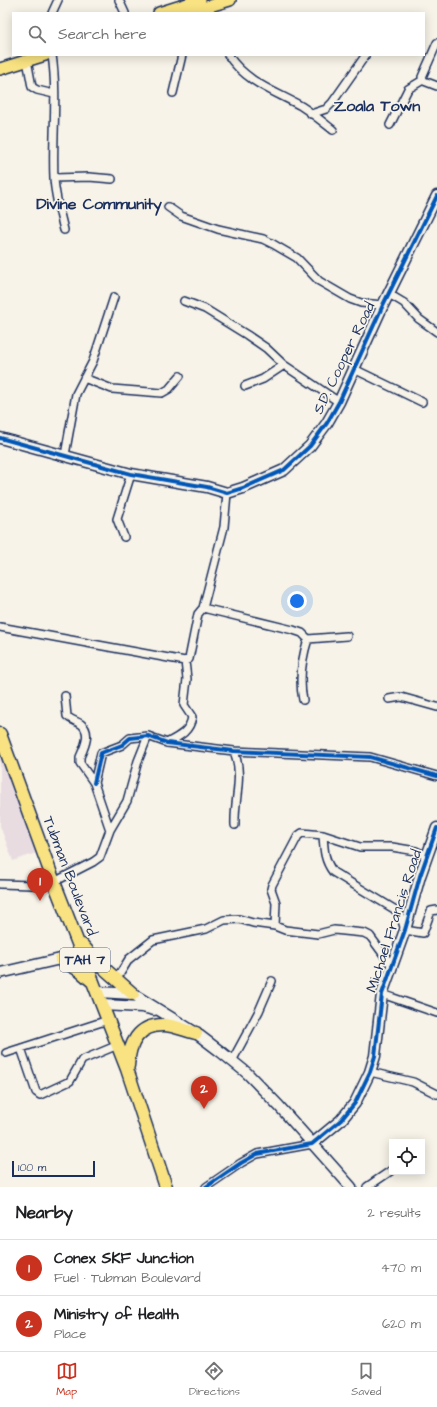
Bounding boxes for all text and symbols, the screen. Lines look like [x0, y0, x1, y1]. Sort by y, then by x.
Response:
search box [12, 12, 425, 56]
icon: search [26, 23, 48, 45]
text: Search here [58, 24, 147, 45]
district label: Zoala Town [334, 95, 420, 117]
district label: Divine Community [36, 193, 162, 216]
street label: S.D. Cooper Road [308, 298, 380, 418]
your location [287, 591, 307, 611]
street label: Tubman Boulevard [37, 813, 103, 939]
street label: Michael Francis Road [361, 846, 427, 995]
pin: 1 [27, 868, 53, 901]
road number: TAH 7 [60, 948, 110, 972]
pin: 2 [191, 1076, 217, 1109]
map controls [389, 1139, 425, 1175]
button: locate [389, 1139, 425, 1175]
scale bar [12, 1159, 95, 1178]
text: 100 m [18, 1160, 46, 1175]
text: Nearby [16, 1201, 73, 1225]
text: 2 results [367, 1204, 421, 1222]
text: Conex SKF Junction [54, 1248, 194, 1269]
text: 1 [28, 1259, 30, 1277]
text: 470 m [381, 1259, 421, 1277]
text: Fuel · Tubman Boulevard [54, 1269, 201, 1287]
text: Ministry of Health [54, 1304, 179, 1325]
text: 2 [25, 1315, 33, 1333]
text: 620 m [382, 1315, 421, 1333]
text: Place [54, 1325, 86, 1343]
tab: Map [56, 1360, 78, 1399]
tab: Directions [189, 1360, 240, 1399]
tab: Saved [351, 1360, 381, 1399]

